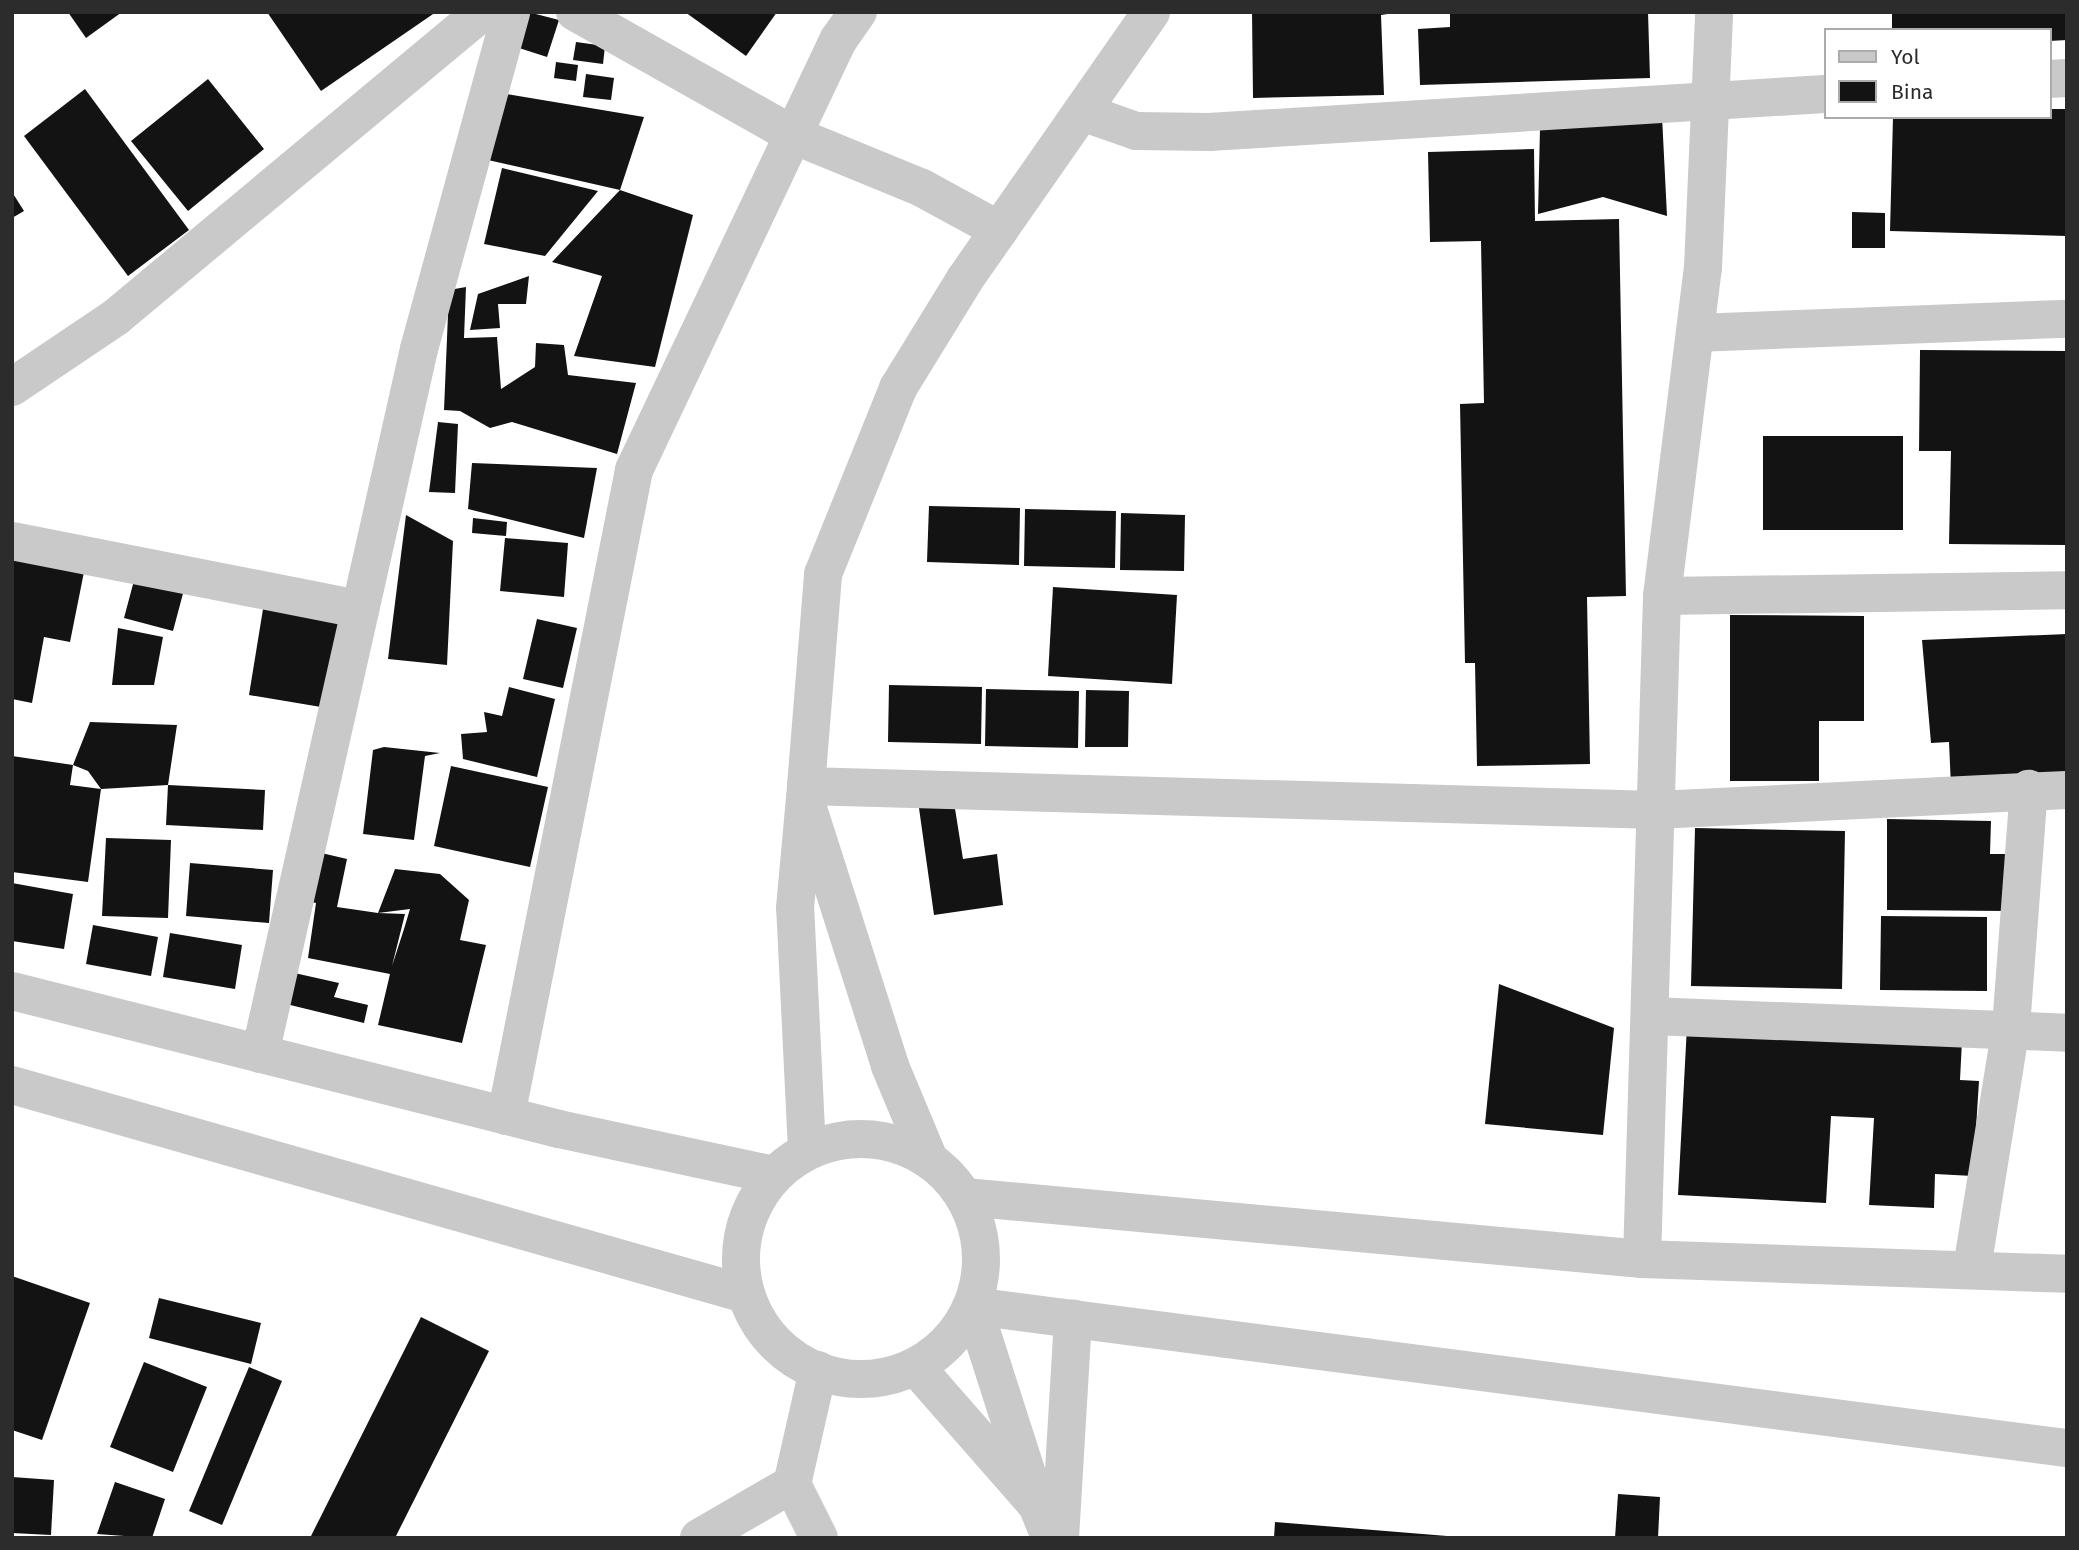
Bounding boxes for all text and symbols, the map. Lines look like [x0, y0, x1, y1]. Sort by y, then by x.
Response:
legend [1824, 28, 2051, 119]
text: Yol [1891, 44, 1920, 70]
text: Bina [1891, 79, 1933, 105]

